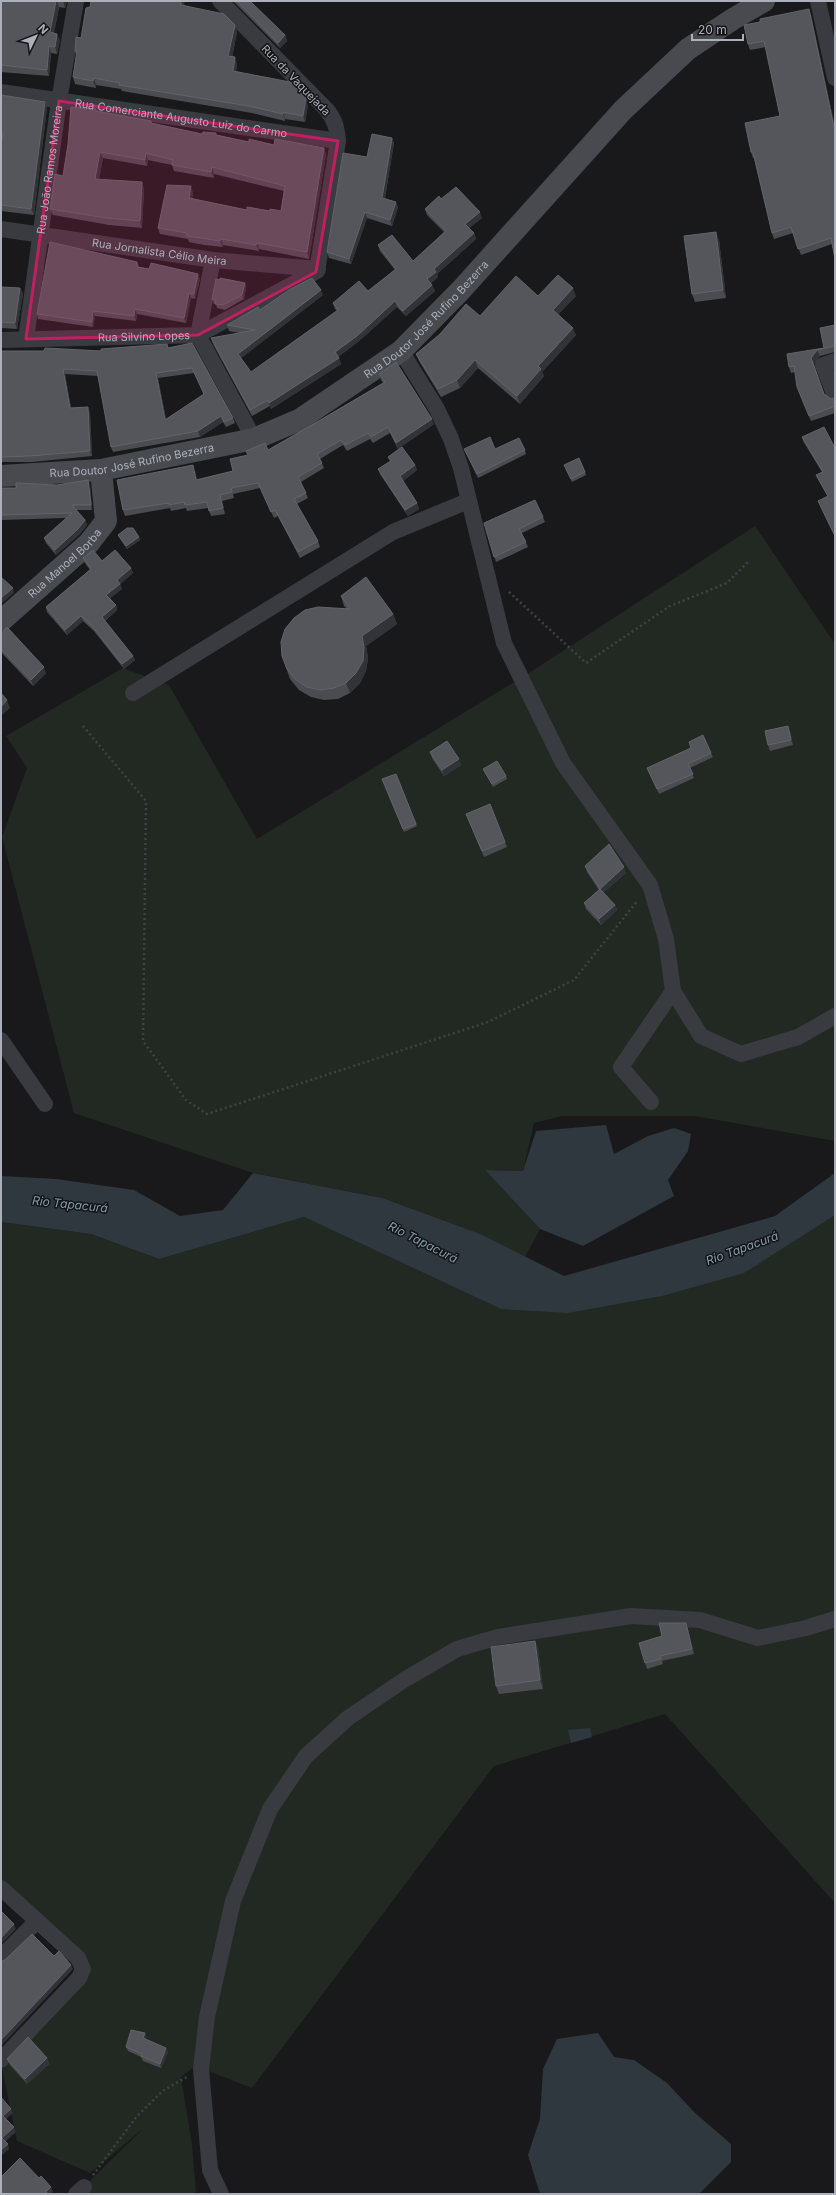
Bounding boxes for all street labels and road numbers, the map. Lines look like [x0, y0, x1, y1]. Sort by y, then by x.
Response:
street label: Rua da Vaquejada [258, 42, 334, 118]
street label: Rua Comerciante Augusto Luiz do Carmo [74, 96, 289, 141]
street label: Rua João Ramos Moreira [34, 104, 65, 235]
street label: Rua Jornalista Célio Meira [91, 235, 227, 268]
street label: Rua Doutor José Rufino Bezerra [361, 257, 491, 381]
street label: Rua Silvino Lopes [98, 328, 190, 345]
street label: Rua Doutor José Rufino Bezerra [49, 440, 215, 480]
street label: Rua Manoel Borba [25, 526, 104, 601]

